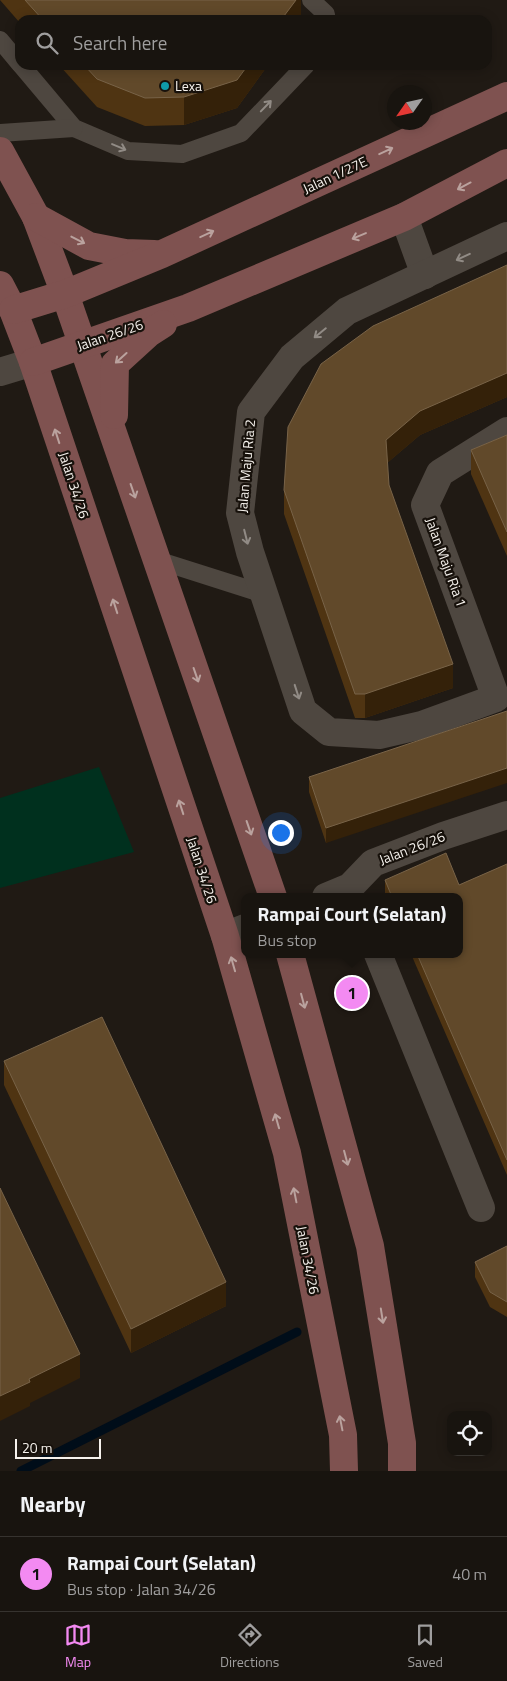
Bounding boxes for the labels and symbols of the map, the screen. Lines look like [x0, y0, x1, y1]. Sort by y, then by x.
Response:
place label: Lexa [175, 75, 202, 96]
marker: Lexa [159, 80, 171, 92]
north arrow [387, 85, 432, 130]
one-way arrow [260, 100, 272, 113]
one-way arrow [111, 142, 126, 152]
one-way arrow [378, 146, 393, 156]
street label: Jalan 1/27E [299, 150, 371, 199]
one-way arrow [457, 182, 472, 191]
one-way arrow [199, 228, 214, 238]
one-way arrow [352, 232, 367, 242]
one-way arrow [71, 235, 86, 245]
one-way arrow [456, 253, 471, 262]
street label: Jalan 26/26 [74, 313, 146, 356]
one-way arrow [314, 328, 327, 339]
one-way arrow [115, 352, 127, 364]
street label: Jalan Maju Ria 2 [231, 418, 260, 514]
one-way arrow [52, 428, 62, 444]
street label: Jalan 34/26 [54, 449, 95, 521]
one-way arrow [129, 483, 138, 499]
street label: Jalan Maju Ria 1 [421, 514, 472, 610]
one-way arrow [242, 529, 252, 545]
one-way arrow [109, 599, 119, 615]
one-way arrow [192, 666, 201, 682]
one-way arrow [292, 684, 302, 700]
one-way arrow [176, 799, 186, 815]
one-way arrow [245, 820, 255, 836]
your location [268, 820, 294, 846]
street label: Jalan 26/26 [376, 825, 448, 870]
street label: Jalan 34/26 [182, 834, 223, 906]
one-way arrow [227, 957, 237, 973]
pin: 1 [336, 974, 368, 1012]
one-way arrow [299, 993, 308, 1009]
one-way arrow [272, 1113, 282, 1129]
one-way arrow [342, 1150, 351, 1166]
one-way arrow [290, 1187, 299, 1203]
street label: Jalan 34/26 [292, 1224, 325, 1296]
one-way arrow [377, 1308, 387, 1324]
one-way arrow [336, 1415, 345, 1431]
scale bar [15, 1436, 101, 1459]

